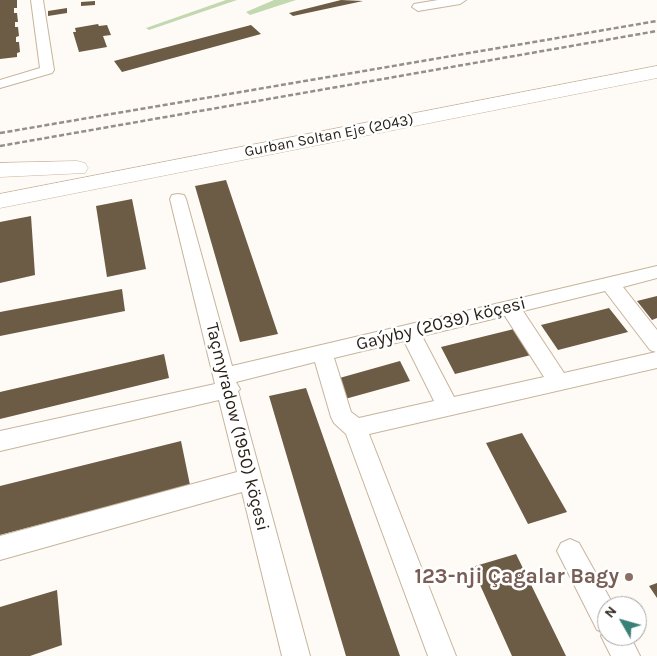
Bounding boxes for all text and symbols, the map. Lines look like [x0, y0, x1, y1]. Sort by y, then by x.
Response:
street label: Gurban Soltan Eje (2043) [243, 111, 415, 161]
street label: Gaýyby (2039) köçesi [354, 292, 528, 356]
street label: Taçmyradow (1950) köçesi [201, 321, 273, 533]
place label: 123-nji Çagalar Bagy [414, 564, 619, 590]
marker: 123-nji Çagalar Bagy [623, 571, 635, 583]
north arrow [597, 596, 647, 646]
text: N [601, 603, 620, 621]

